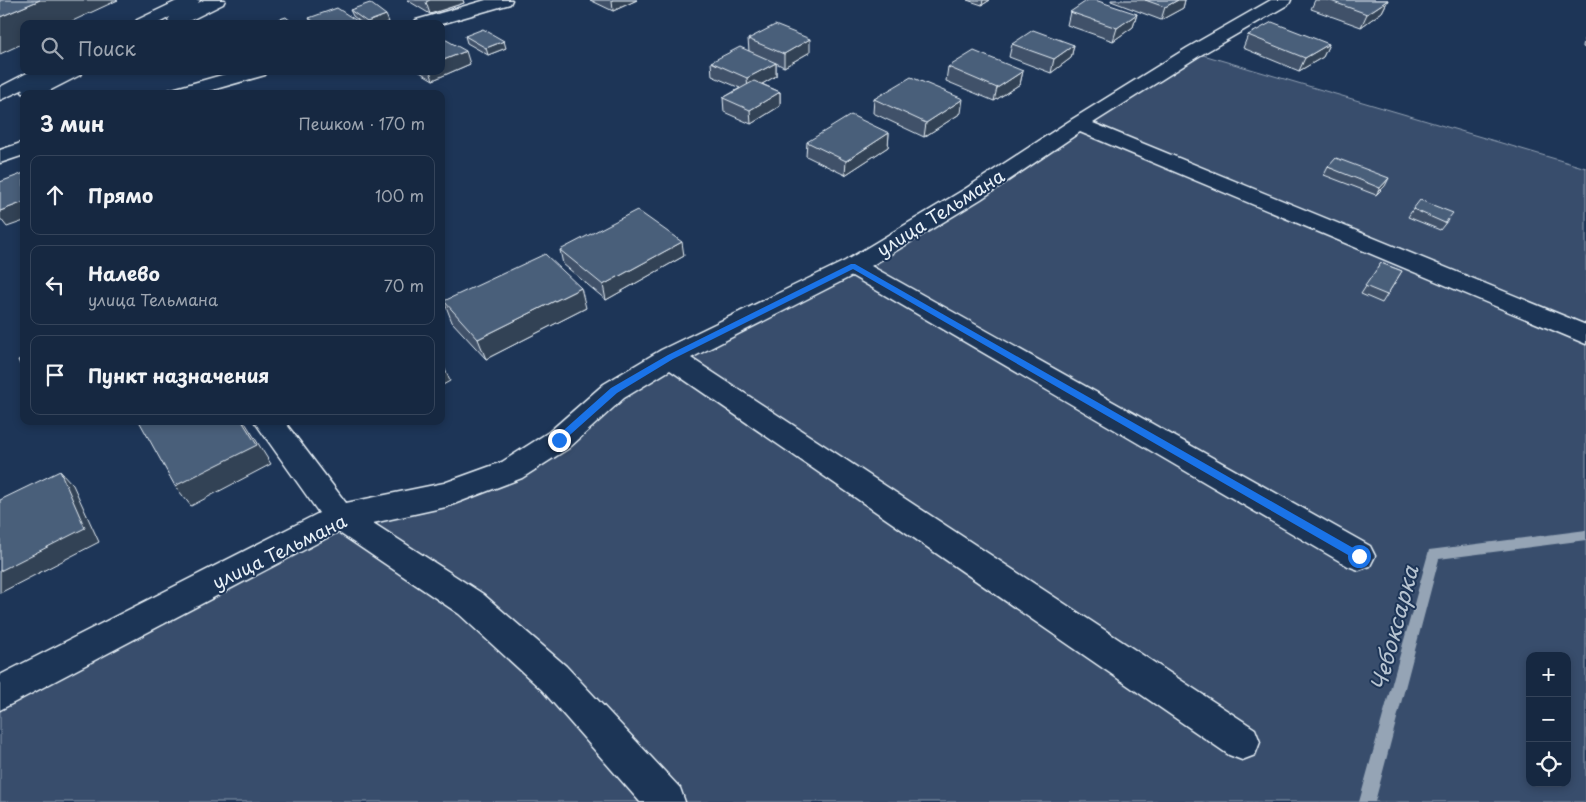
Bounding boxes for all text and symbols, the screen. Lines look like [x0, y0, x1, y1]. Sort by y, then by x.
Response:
search box [20, 20, 445, 75]
icon: search [38, 34, 66, 62]
text: Поиск [78, 34, 136, 62]
text: 3 мин [40, 107, 104, 139]
text: Пешком · 170 m [298, 111, 425, 135]
street label: улица Тельмана [871, 161, 1010, 262]
icon: ahead [41, 181, 69, 209]
text: Прямо [88, 181, 153, 209]
text: 100 m [375, 183, 424, 207]
text: Налево [88, 259, 160, 287]
icon: left [41, 271, 69, 299]
text: 70 m [384, 273, 424, 297]
text: улица Тельмана [88, 287, 218, 311]
icon: arrive [41, 361, 69, 389]
text: Пункт назначения [88, 361, 269, 389]
route end [548, 429, 571, 452]
street label: улица Тельмана [207, 506, 351, 595]
route start [1348, 545, 1371, 568]
water label: Чебоксарка [1360, 560, 1426, 694]
map controls [1526, 652, 1571, 787]
button: + [1526, 652, 1571, 697]
button: − [1526, 697, 1571, 742]
button: locate [1526, 742, 1571, 787]

